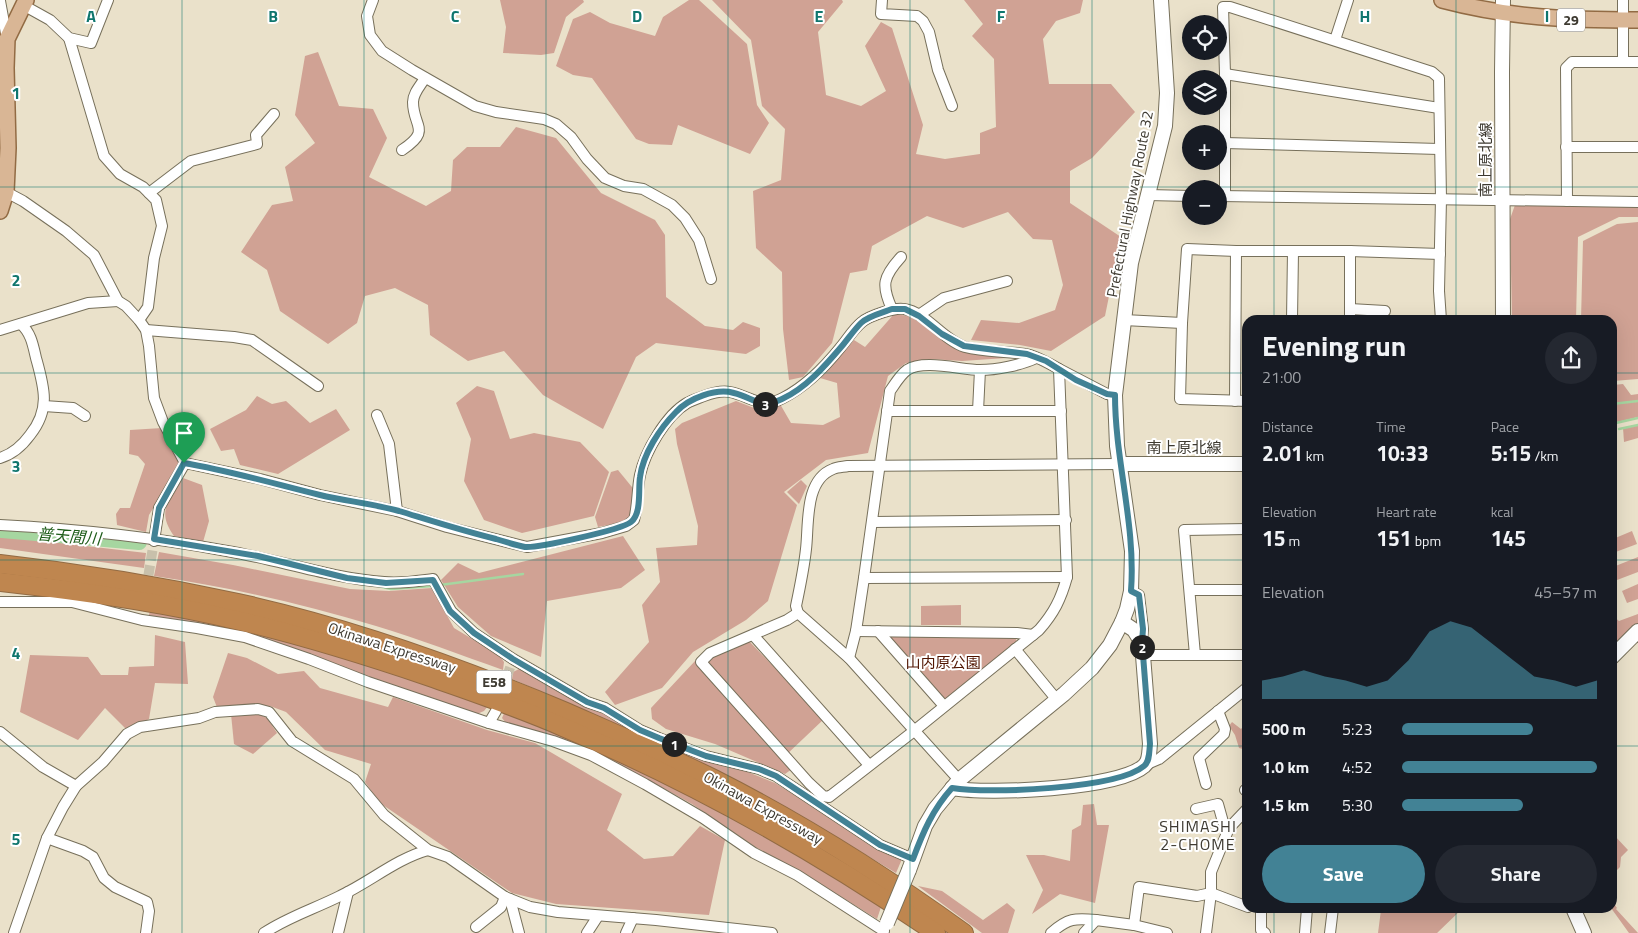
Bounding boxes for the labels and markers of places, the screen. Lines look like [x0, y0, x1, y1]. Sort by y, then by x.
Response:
pin: 3 [752, 392, 778, 416]
pin [163, 412, 205, 463]
pin: 2 [1130, 634, 1154, 660]
pin: 1 [662, 732, 686, 756]

